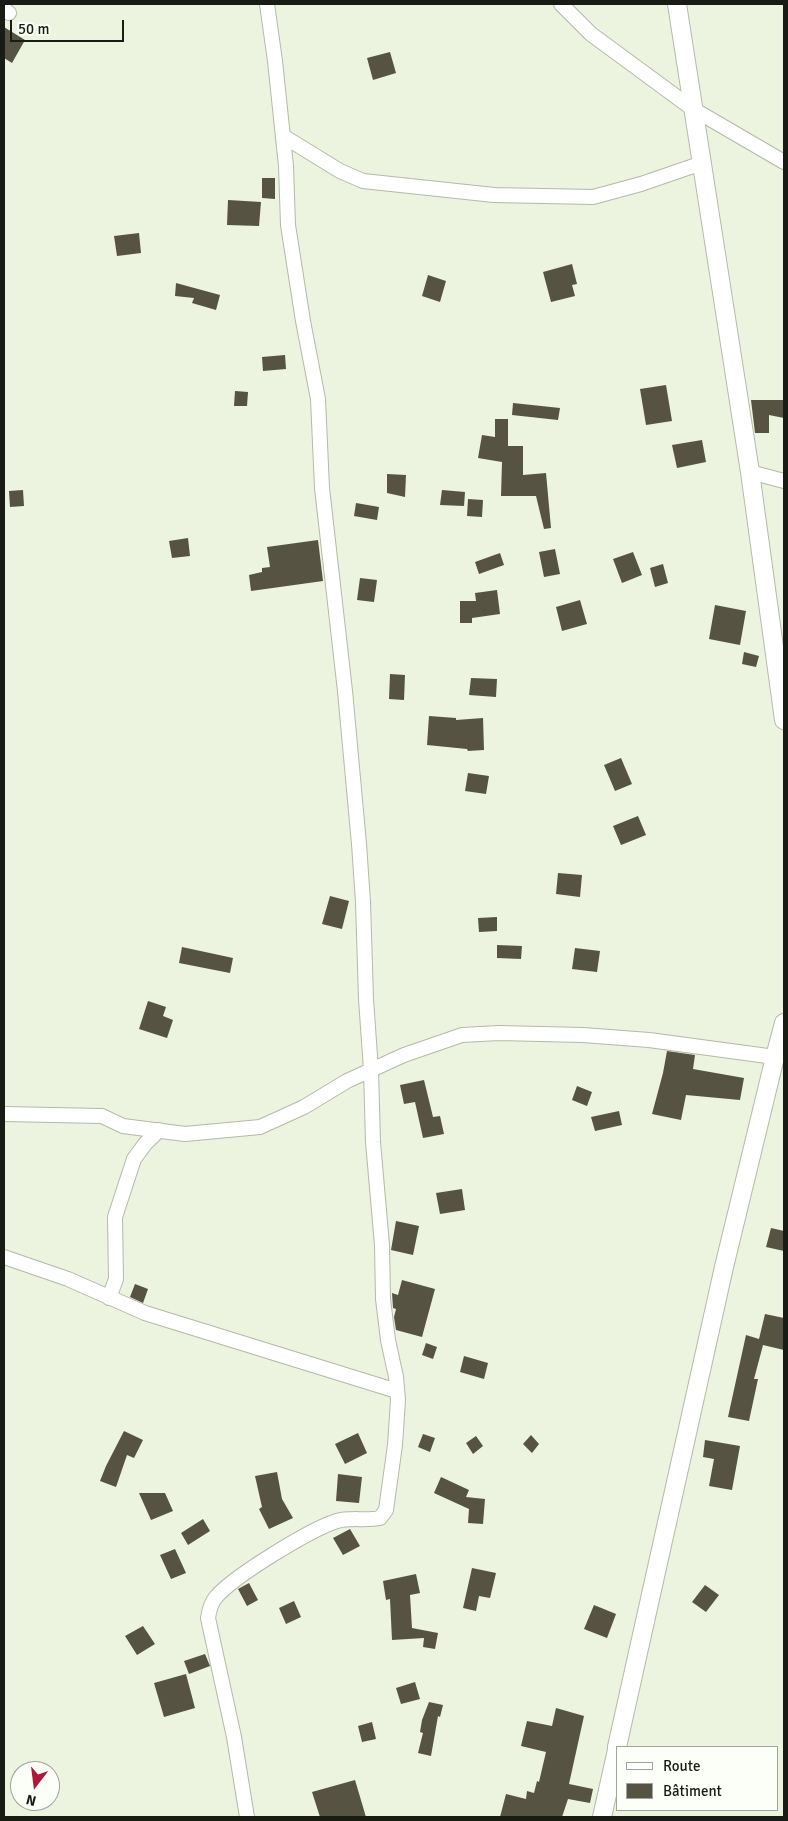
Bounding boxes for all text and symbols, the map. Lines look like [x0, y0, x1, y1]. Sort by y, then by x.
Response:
scale bar [12, 10, 126, 42]
text: 50 m [18, 20, 49, 38]
legend [616, 1746, 778, 1811]
text: Route [663, 1757, 700, 1775]
north arrow [10, 1761, 60, 1811]
text: Bâtiment [663, 1782, 722, 1800]
text: N [24, 1791, 38, 1809]

